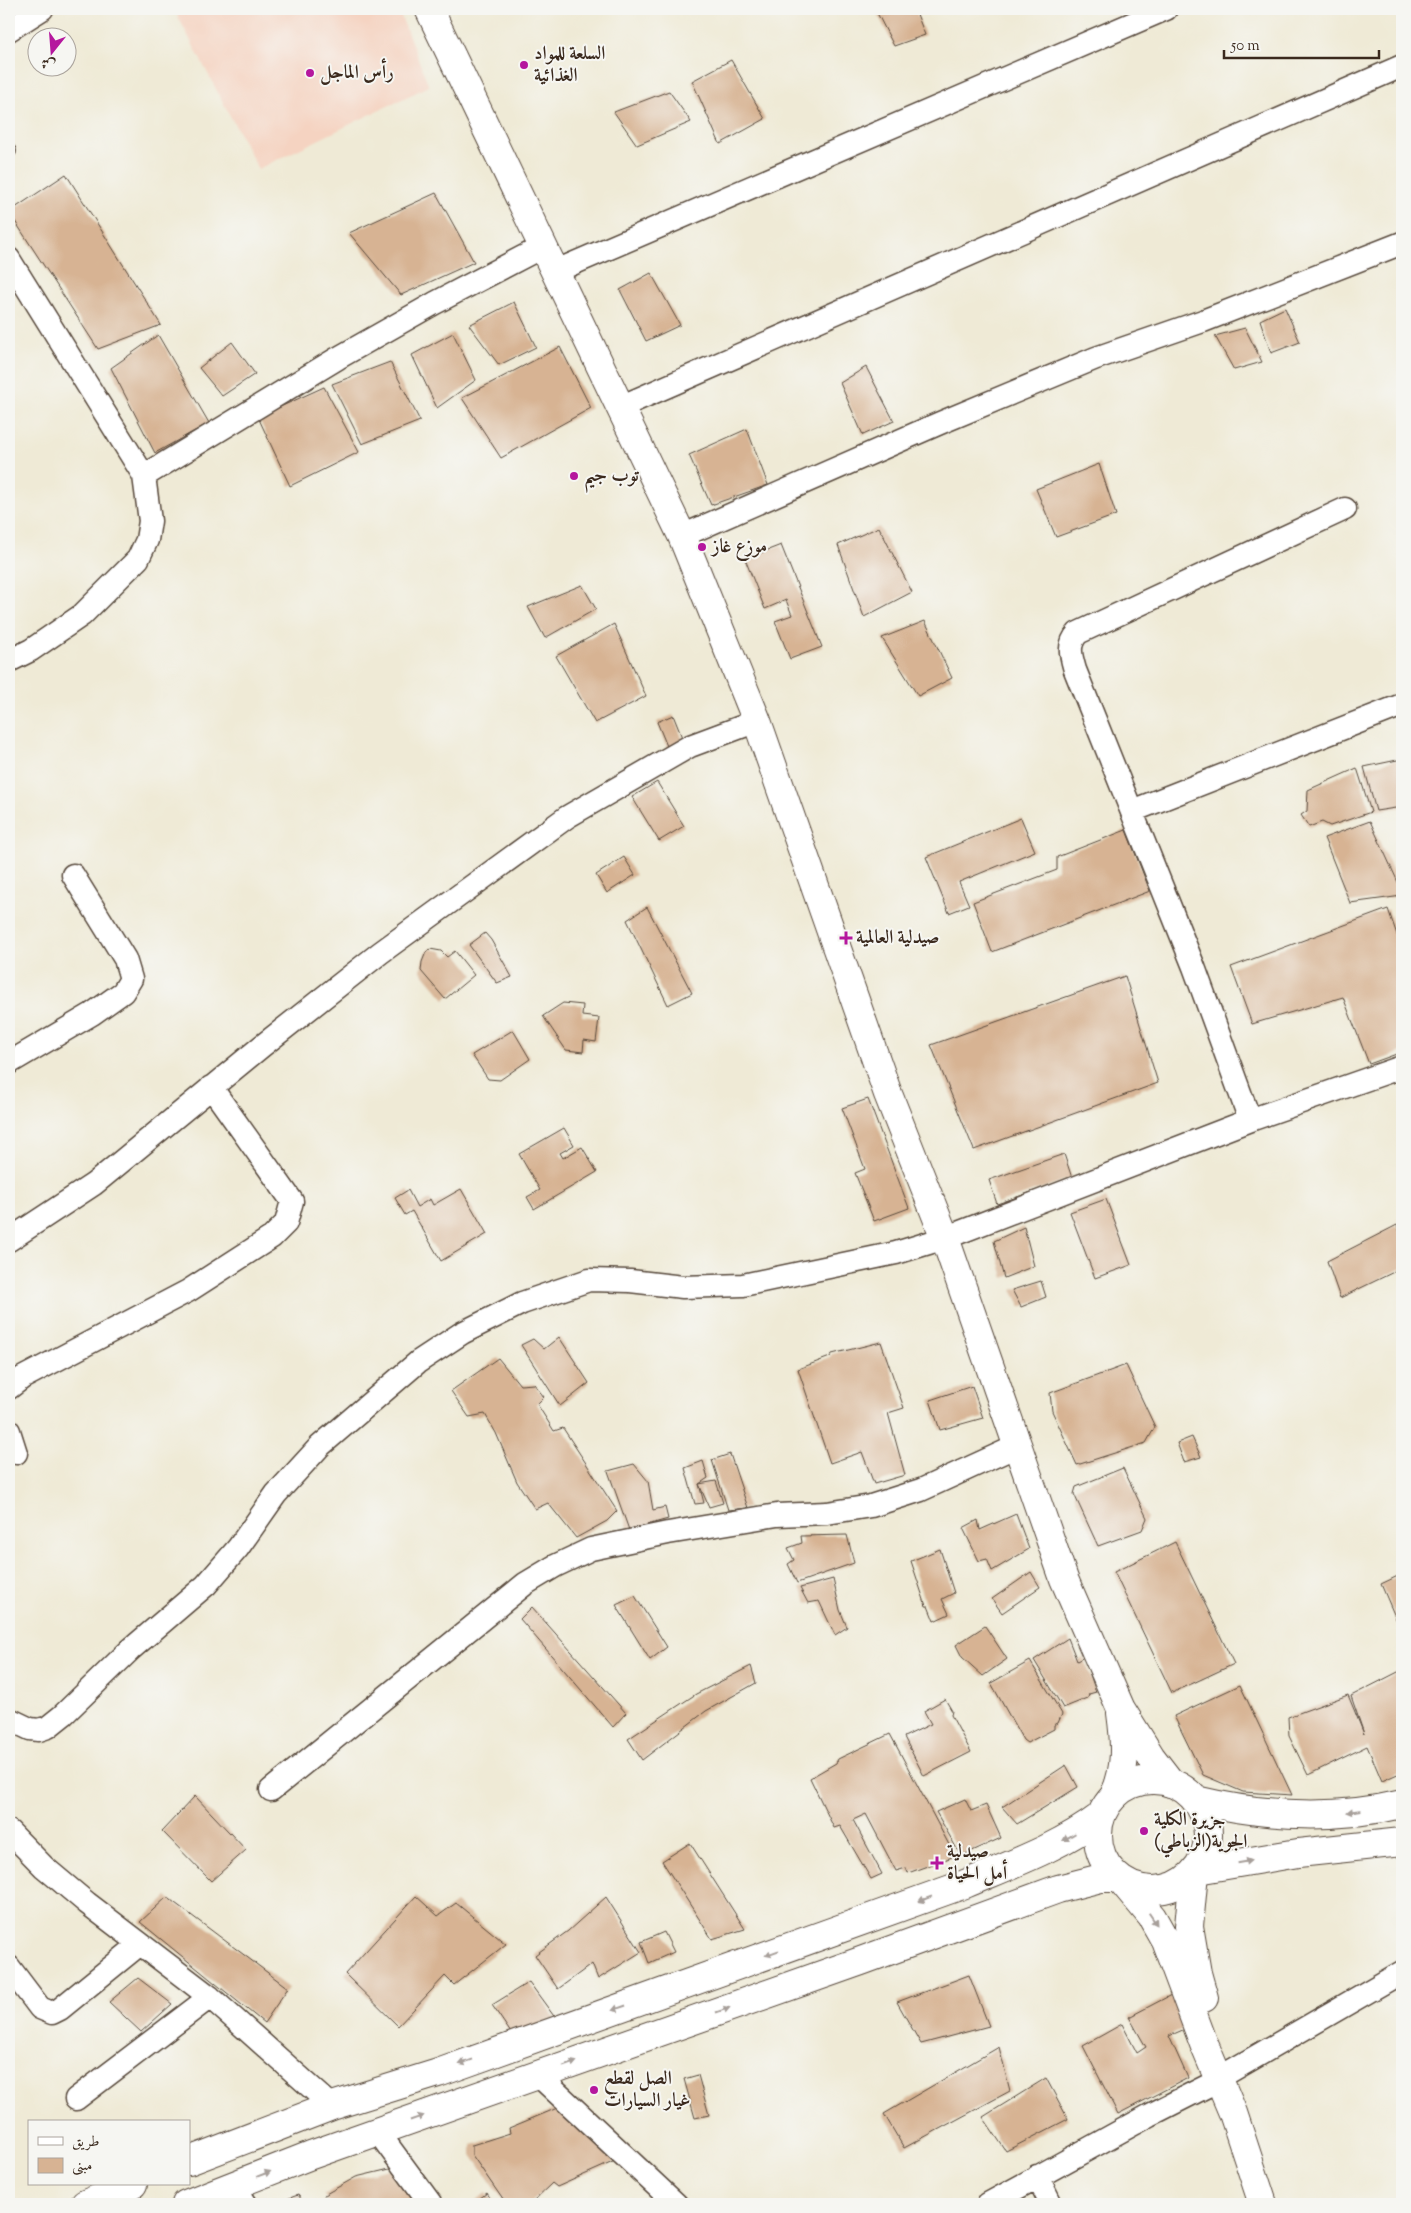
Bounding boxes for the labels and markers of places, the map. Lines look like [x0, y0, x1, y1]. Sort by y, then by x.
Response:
place label: السلعة للمواد الغذائية [534, 41, 605, 90]
place label: رأس الماجل [320, 58, 394, 87]
marker: السلعة للمواد الغذائية [518, 59, 530, 71]
marker: رأس الماجل [304, 67, 316, 79]
place label: توب جيم [584, 463, 639, 493]
marker: توب جيم [568, 470, 580, 482]
place label: موزع غاز [710, 534, 767, 561]
marker: موزع غاز [696, 541, 708, 553]
place label: صيدلية العالمية [856, 925, 939, 952]
marker: صيدلية العالمية [840, 932, 852, 944]
place label: جزيرة الكلية الجوية(الزباطي) [1154, 1807, 1247, 1858]
marker: جزيرة الكلية الجوية(الزباطي) [1138, 1825, 1150, 1837]
place label: صيدلية أمل الحياة [947, 1839, 1008, 1888]
marker: صيدلية أمل الحياة [931, 1857, 943, 1869]
place label: الصل لقطع غيار السيارات [604, 2066, 690, 2115]
marker: الصل لقطع غيار السيارات [588, 2084, 600, 2096]

